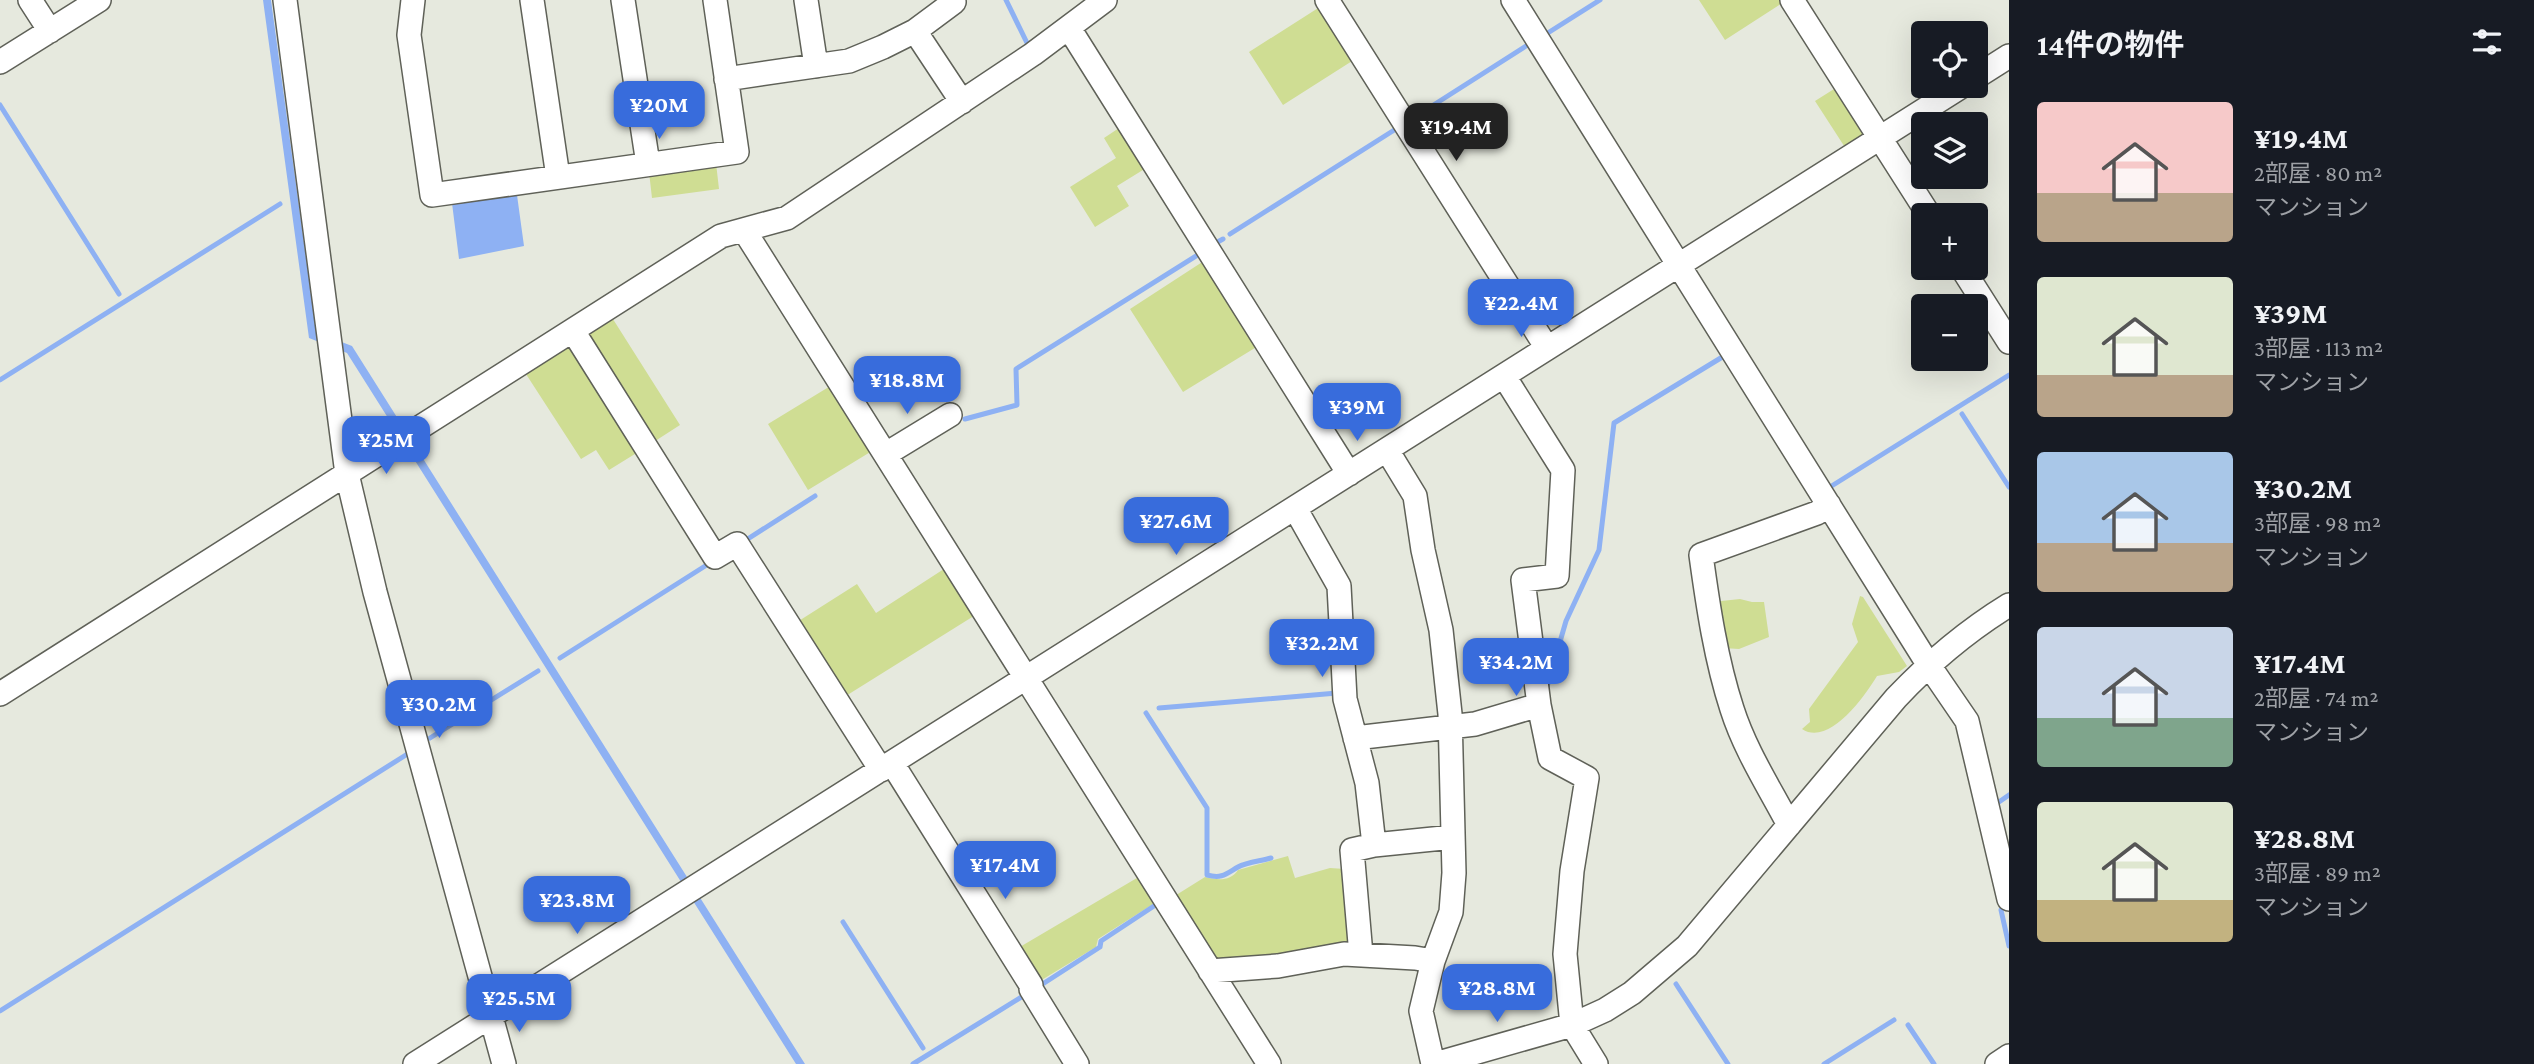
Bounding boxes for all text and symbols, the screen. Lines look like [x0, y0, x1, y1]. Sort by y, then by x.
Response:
map controls [1911, 21, 1988, 371]
button: locate [1911, 21, 1988, 98]
icon: filters [2468, 23, 2506, 61]
text: 14件の物件 [2037, 28, 2184, 61]
pin: ¥20M [618, 82, 700, 141]
text: ¥20M [630, 91, 688, 117]
pin: ¥19.4M [1399, 104, 1513, 163]
button: layers [1911, 112, 1988, 189]
text: ¥19.4M [1420, 113, 1492, 139]
text: ¥19.4M [2254, 121, 2348, 154]
icon: home [2093, 130, 2177, 214]
text: 2部屋 · 80 m² [2254, 160, 2382, 186]
text: マンション [2254, 194, 2369, 220]
button: + [1911, 203, 1988, 280]
pin: ¥22.4M [1464, 280, 1578, 339]
text: ¥22.4M [1484, 289, 1558, 315]
button: − [1911, 294, 1988, 371]
text: ¥39M [2254, 296, 2327, 329]
icon: home [2093, 305, 2177, 389]
text: 3部屋 · 113 m² [2254, 335, 2383, 361]
pin: ¥18.8M [850, 356, 964, 416]
text: ¥18.8M [870, 366, 944, 392]
text: マンション [2254, 369, 2369, 395]
pin: ¥39M [1316, 384, 1398, 443]
text: ¥39M [1329, 393, 1385, 419]
pin: ¥25M [345, 416, 427, 476]
text: ¥25M [358, 426, 414, 452]
text: ¥30.2M [2254, 471, 2352, 504]
icon: home [2093, 480, 2177, 564]
pin: ¥27.6M [1119, 498, 1233, 557]
text: ¥27.6M [1140, 507, 1212, 533]
text: 3部屋 · 98 m² [2254, 510, 2381, 536]
text: マンション [2254, 544, 2369, 570]
pin: ¥32.2M [1265, 620, 1379, 679]
text: ¥32.2M [1285, 629, 1359, 655]
pin: ¥34.2M [1459, 638, 1573, 698]
text: ¥17.4M [2254, 646, 2346, 679]
text: ¥34.2M [1479, 648, 1553, 674]
icon: home [2093, 655, 2177, 739]
pin: ¥30.2M [382, 680, 496, 740]
text: 2部屋 · 74 m² [2254, 685, 2378, 711]
text: ¥30.2M [401, 690, 477, 716]
text: マンション [2254, 719, 2369, 745]
text: ¥28.8M [2254, 821, 2355, 854]
icon: home [2093, 830, 2177, 914]
pin: ¥17.4M [948, 842, 1062, 901]
text: ¥17.4M [970, 851, 1040, 877]
text: 3部屋 · 89 m² [2254, 860, 2381, 886]
pin: ¥23.8M [520, 876, 634, 936]
text: ¥23.8M [539, 886, 615, 912]
text: マンション [2254, 894, 2369, 920]
pin: ¥28.8M [1440, 964, 1554, 1024]
pin: ¥25.5M [462, 974, 576, 1034]
text: ¥28.8M [1458, 974, 1536, 1000]
text: ¥25.5M [482, 984, 556, 1010]

